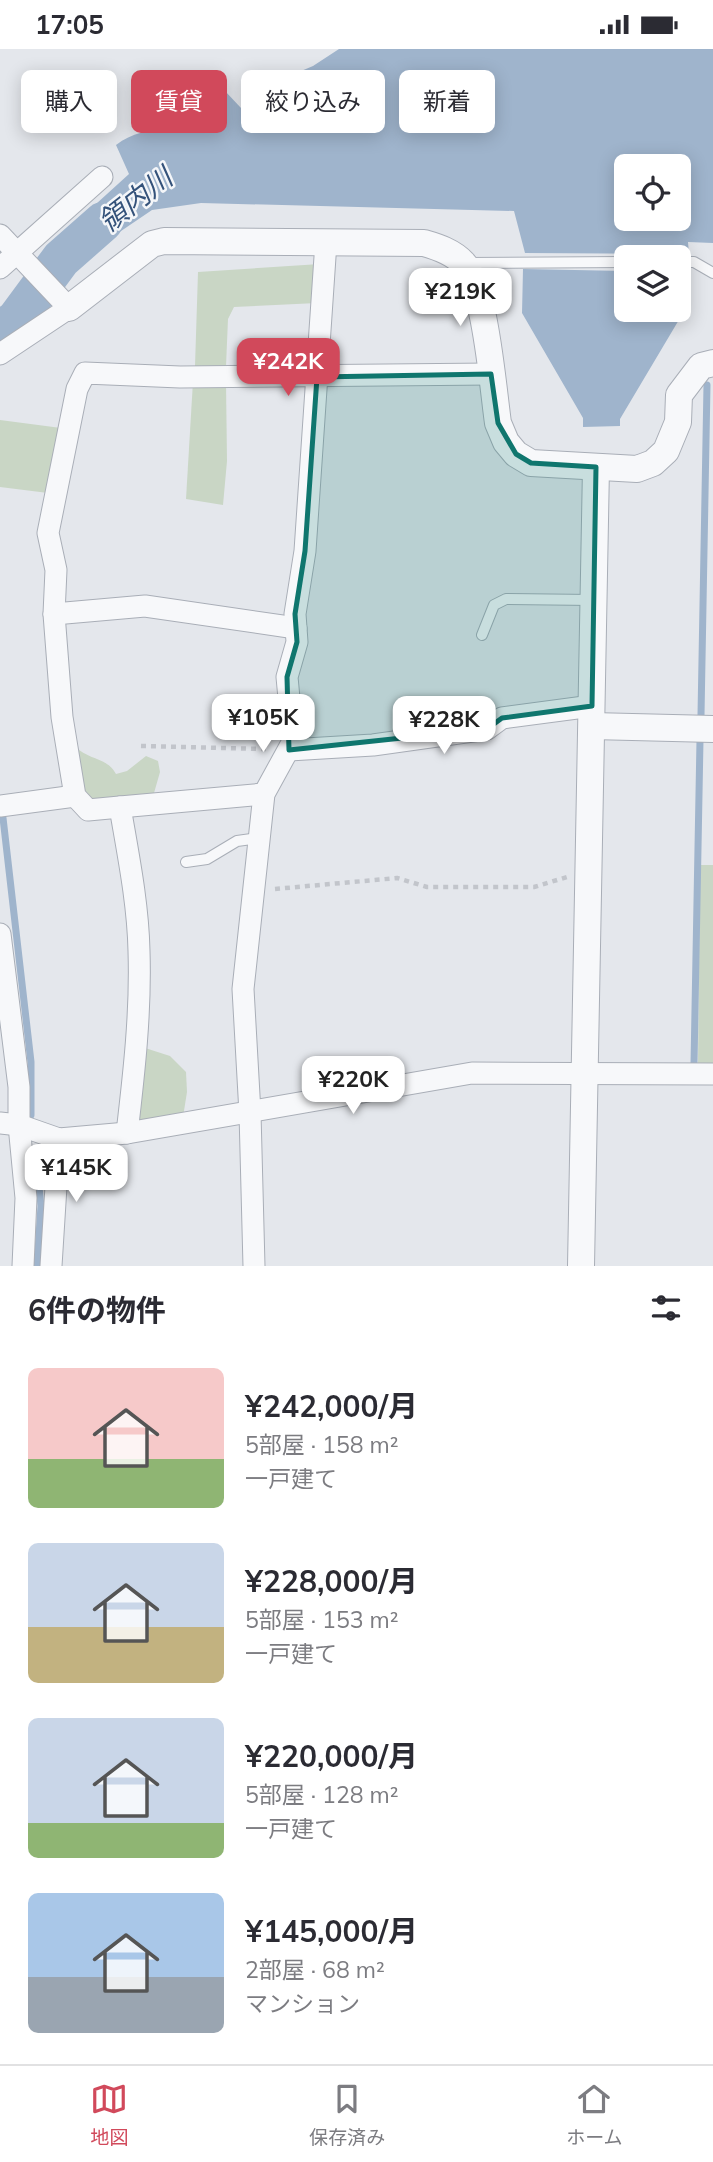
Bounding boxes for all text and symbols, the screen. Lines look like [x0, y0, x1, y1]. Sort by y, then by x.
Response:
text: 17:05 [35, 8, 104, 41]
chip: 購入 [21, 70, 117, 133]
chip: 賃貸 [131, 70, 227, 133]
chip: 絞り込み [241, 70, 385, 133]
chip: 新着 [399, 70, 495, 133]
map controls [614, 154, 691, 322]
button: locate [614, 154, 691, 231]
water label: 領内川 [91, 158, 181, 239]
button: layers [614, 245, 691, 322]
pin: ¥219K [411, 268, 509, 328]
text: ¥219K [425, 276, 495, 305]
pin: ¥242K [239, 339, 337, 398]
text: ¥242K [253, 346, 323, 375]
pin: ¥105K [214, 695, 312, 754]
pin: ¥228K [395, 697, 493, 756]
text: ¥105K [228, 702, 298, 731]
text: ¥228K [409, 704, 479, 733]
pin: ¥220K [304, 1056, 402, 1116]
text: ¥220K [318, 1064, 388, 1093]
pin: ¥145K [27, 1145, 125, 1204]
text: ¥145K [41, 1152, 111, 1181]
icon: filters [647, 1289, 685, 1327]
text: 6件の物件 [28, 1291, 166, 1329]
text: ¥242,000/月 [245, 1387, 418, 1425]
icon: home [84, 1396, 168, 1480]
text: 5部屋 · 158 m² [245, 1430, 398, 1459]
text: 一戸建て [245, 1464, 337, 1493]
text: ¥228,000/月 [245, 1562, 418, 1600]
icon: home [84, 1571, 168, 1655]
text: 5部屋 · 153 m² [245, 1605, 398, 1634]
text: 一戸建て [245, 1639, 337, 1668]
text: ¥220,000/月 [245, 1737, 418, 1775]
icon: home [84, 1746, 168, 1830]
text: 5部屋 · 128 m² [245, 1780, 398, 1809]
text: 一戸建て [245, 1814, 337, 1843]
text: ¥145,000/月 [245, 1912, 418, 1950]
icon: home [84, 1921, 168, 2005]
text: 2部屋 · 68 m² [245, 1955, 385, 1984]
text: マンション [245, 1989, 360, 2018]
tab: 地図 [90, 2080, 128, 2149]
tab: 保存済み [309, 2080, 385, 2149]
tab: ホーム [566, 2080, 623, 2149]

